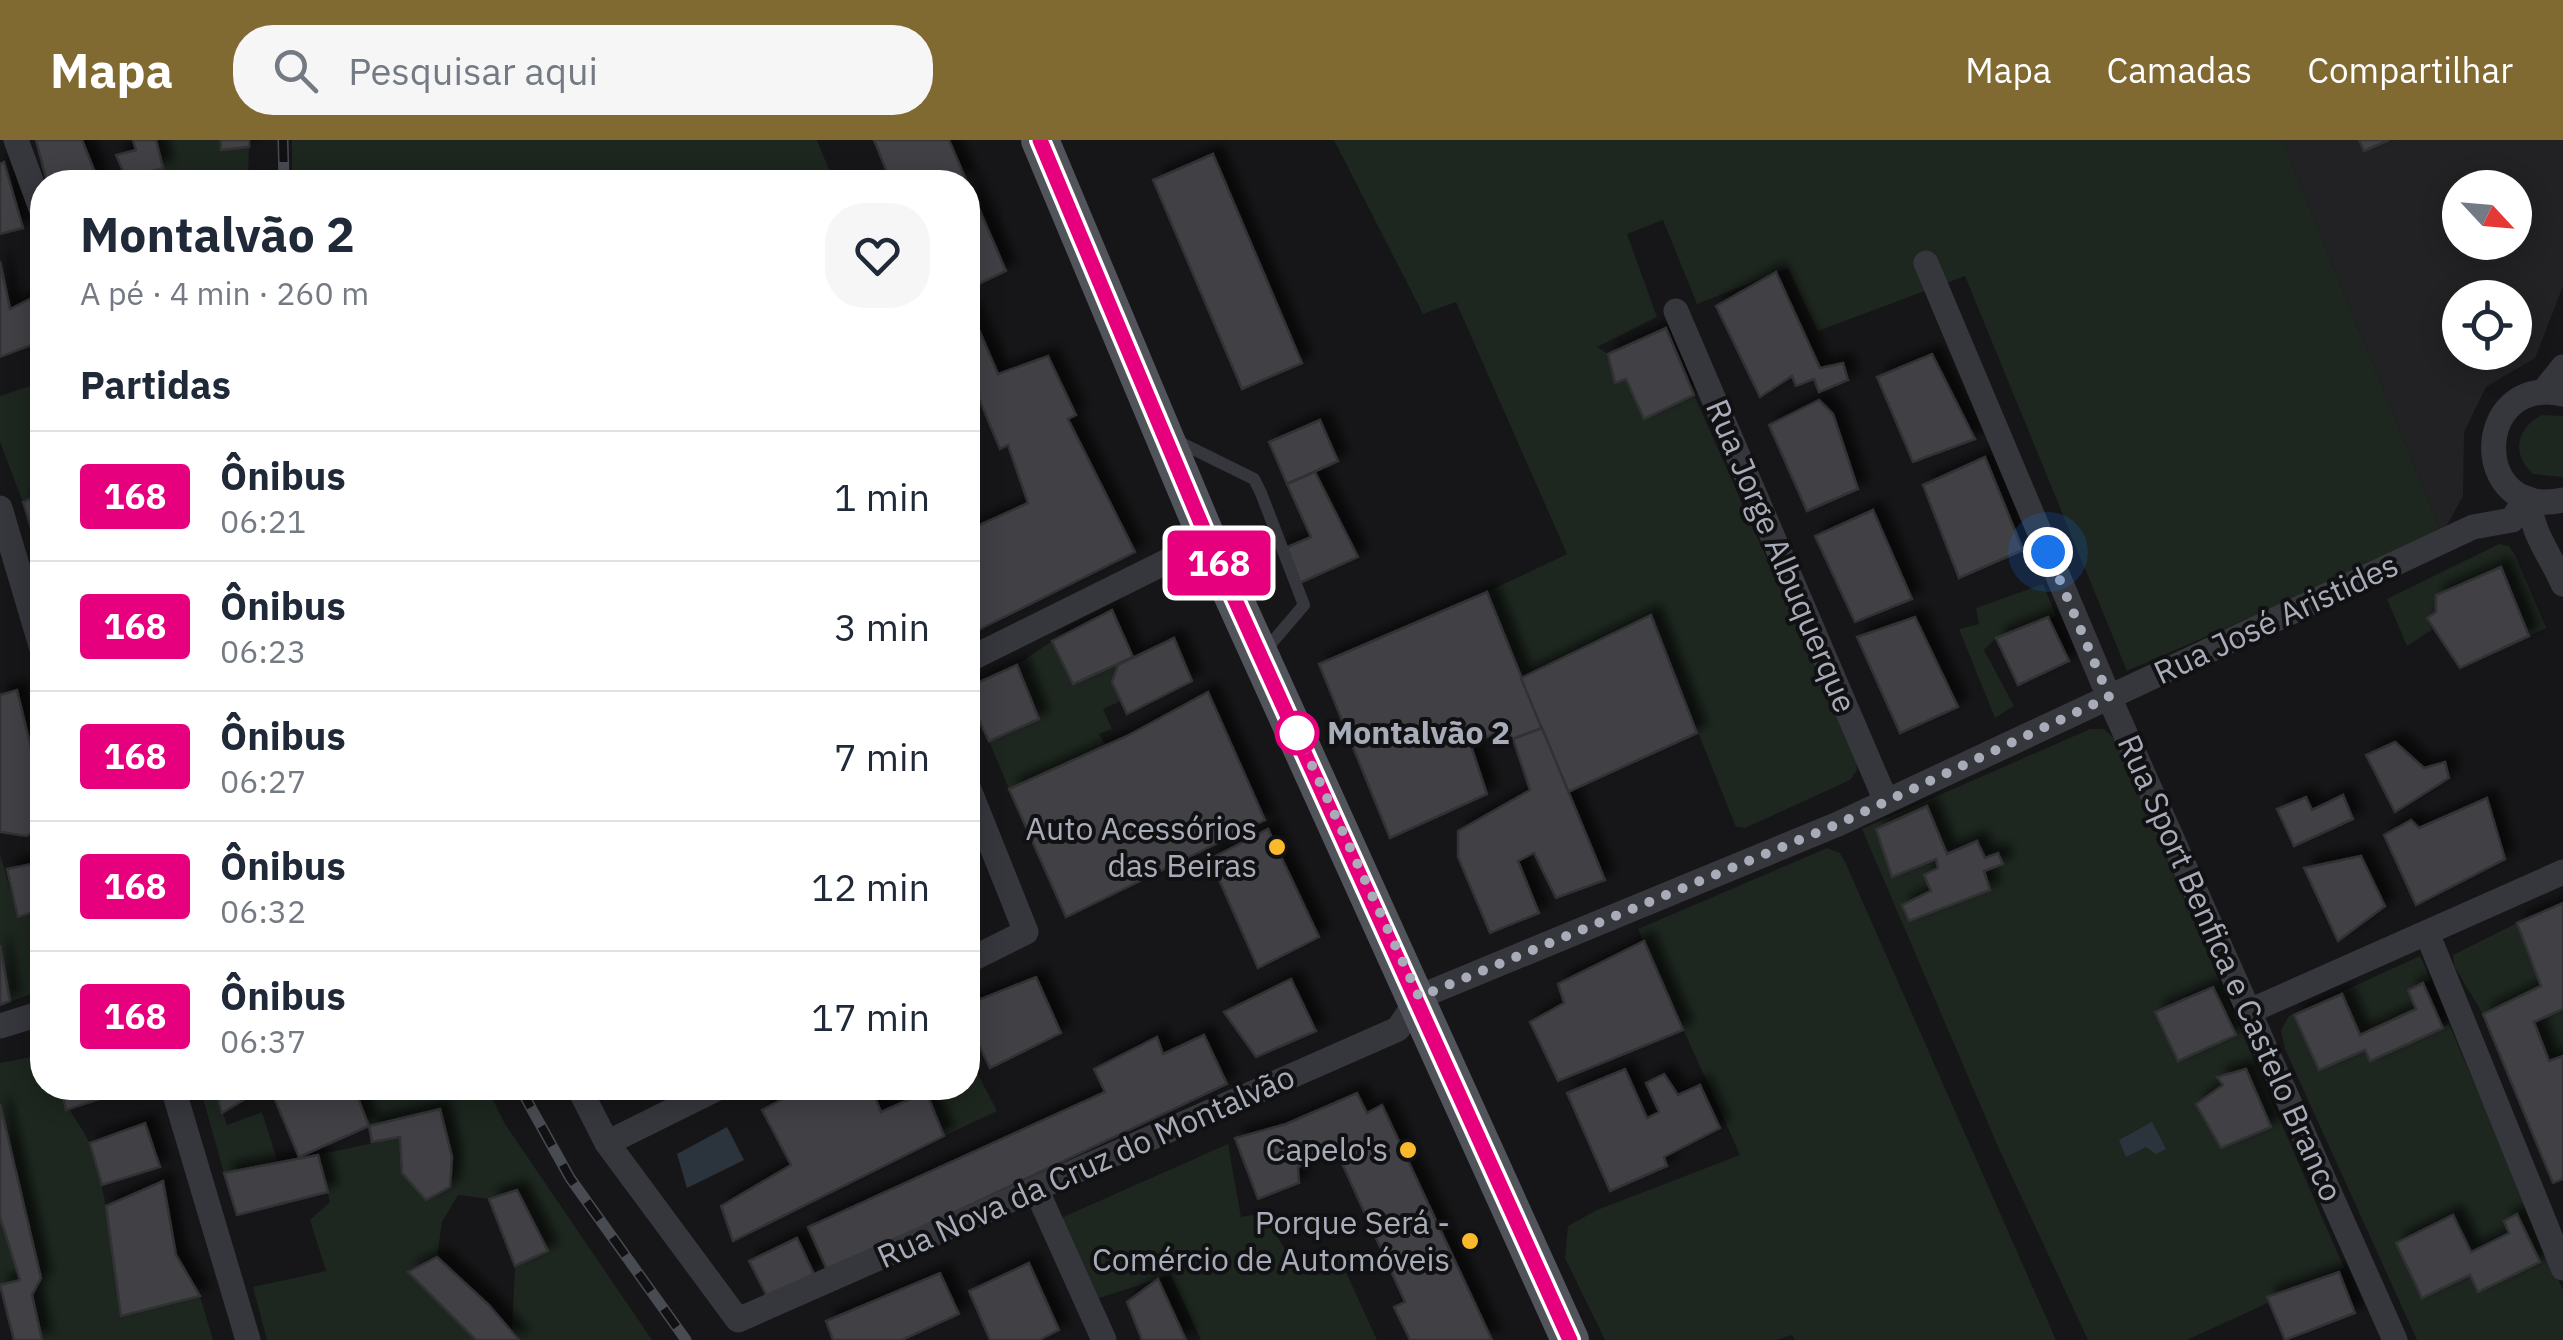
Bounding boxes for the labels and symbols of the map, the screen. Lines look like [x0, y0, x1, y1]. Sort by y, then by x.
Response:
north arrow [2442, 170, 2532, 260]
street label: Rua Jorge Albuquerque [1697, 393, 1867, 719]
your location [2023, 527, 2073, 577]
line badge: 168 [1162, 530, 1276, 596]
street label: Rua José Aristides [2147, 543, 2404, 693]
place label: Montalvão 2 [1327, 711, 1510, 753]
marker: Montalvão 2 [1276, 712, 1318, 754]
street label: Rua Sport Benfica e Castelo Branco [2109, 728, 2353, 1207]
place label: Auto Acessórios das Beiras [1026, 807, 1257, 886]
marker: Auto Acessórios das Beiras [1266, 836, 1288, 858]
street label: Rua Nova da Cruz do Montalvão [870, 1055, 1301, 1277]
place label: Capelo's [1266, 1128, 1388, 1170]
marker: Capelo's [1397, 1139, 1419, 1161]
place label: Porque Será - Comércio de Automóveis [1092, 1201, 1450, 1280]
marker: Porque Será - Comércio de Automóveis [1459, 1230, 1481, 1252]

